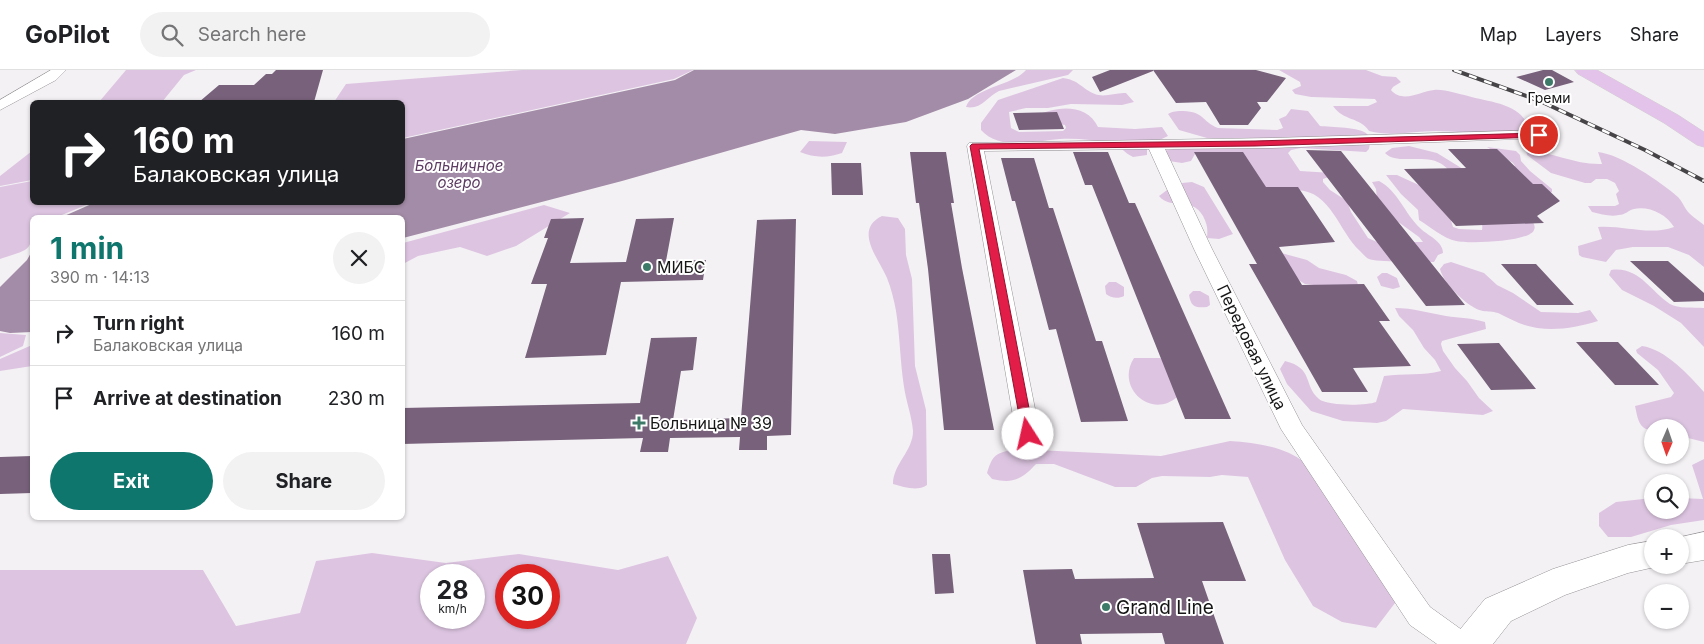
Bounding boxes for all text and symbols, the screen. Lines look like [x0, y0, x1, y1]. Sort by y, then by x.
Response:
search box [140, 12, 490, 57]
text: GoPilot [25, 20, 110, 49]
icon: search [158, 21, 186, 49]
text: Search here [198, 23, 306, 46]
text: Map [1480, 24, 1517, 45]
text: Layers [1545, 24, 1602, 45]
text: Share [1630, 24, 1679, 45]
marker: Греми [1543, 76, 1555, 88]
place label: Греми [1527, 89, 1571, 106]
pin [1518, 114, 1560, 156]
text: 160 m [133, 119, 235, 161]
icon: right [50, 120, 115, 185]
icon: arrive [1525, 121, 1553, 149]
water label: Больничное озеро [415, 156, 503, 192]
text: Балаковская улица [133, 161, 339, 187]
text: 1 min [50, 230, 124, 266]
button: close [333, 232, 385, 284]
place label: МИБС [657, 257, 706, 277]
marker: МИБС [641, 261, 653, 273]
text: 390 m · 14:13 [50, 267, 150, 287]
street label: Передовая улица [1213, 281, 1291, 413]
text: Turn right [93, 312, 184, 335]
icon: right [50, 319, 78, 347]
text: 160 m [332, 322, 385, 345]
text: Балаковская улица [93, 335, 243, 355]
icon: arrive [50, 384, 78, 412]
text: Arrive at destination [93, 387, 282, 410]
text: 230 m [328, 387, 385, 410]
position arrow [1001, 407, 1053, 459]
place label: Больница № 39 [650, 413, 772, 433]
marker: Больница № 39 [632, 416, 646, 430]
north arrow [1644, 419, 1689, 464]
map controls [1644, 419, 1689, 629]
button: Exit [50, 452, 213, 510]
button: Share [223, 452, 385, 510]
button: search [1644, 474, 1689, 519]
button: + [1644, 529, 1689, 574]
speed limit sign: 30 [495, 564, 560, 629]
text: 28 [436, 575, 469, 605]
button: − [1644, 584, 1689, 629]
place label: Grand Line [1116, 596, 1214, 619]
text: km/h [438, 601, 467, 616]
marker: Grand Line [1100, 601, 1112, 613]

